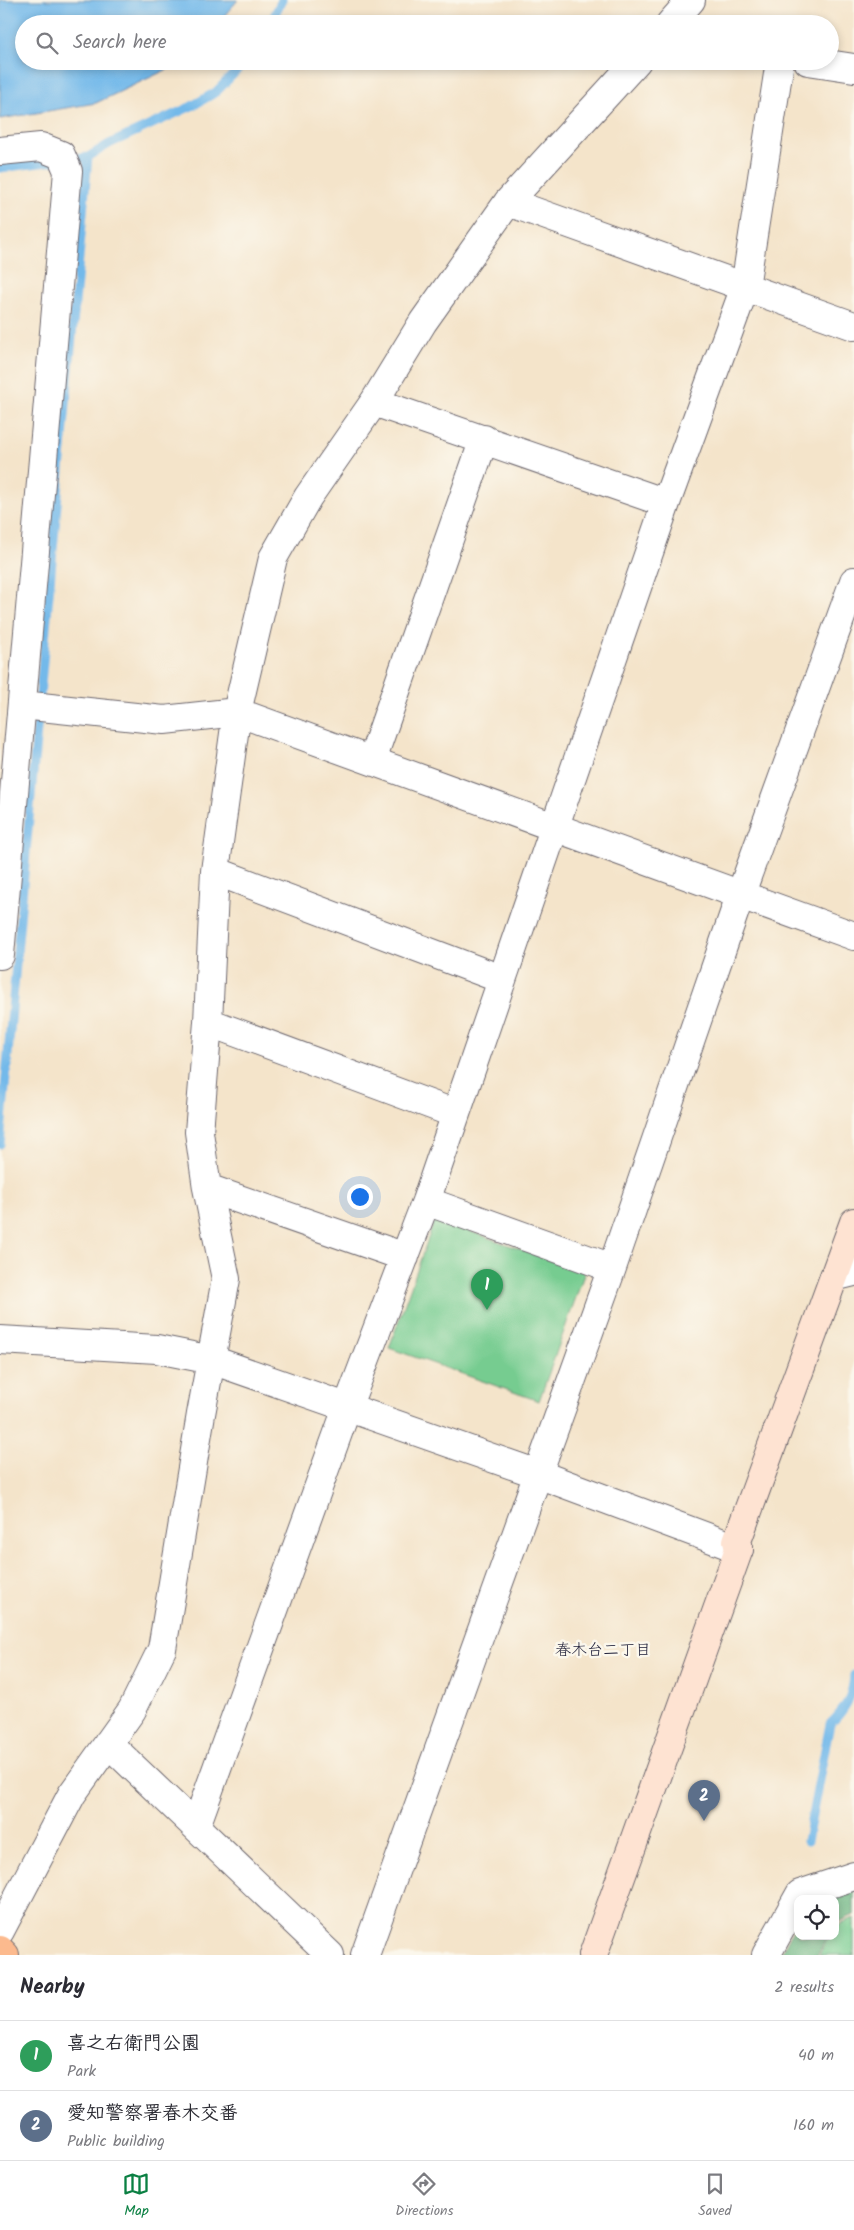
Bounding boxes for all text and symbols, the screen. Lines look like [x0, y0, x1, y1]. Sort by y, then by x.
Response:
search box [15, 15, 839, 70]
text: Search here [73, 28, 167, 58]
icon: search [33, 29, 61, 57]
your location [347, 1184, 373, 1210]
pin: 1 [471, 1269, 503, 1310]
district label: 春木台二丁目 [555, 1638, 651, 1663]
pin: 2 [688, 1780, 720, 1821]
map controls [794, 1895, 839, 1940]
button: locate [794, 1895, 839, 1940]
text: Nearby [20, 1971, 85, 2004]
text: 2 results [774, 1975, 834, 2000]
text: 喜之右衛門公園 [67, 2029, 200, 2059]
text: 1 [34, 2043, 38, 2068]
text: 40 m [798, 2043, 834, 2068]
text: Park [67, 2059, 96, 2084]
text: 愛知警察署春木交番 [67, 2099, 238, 2129]
text: 2 [31, 2113, 41, 2138]
text: 160 m [793, 2113, 834, 2138]
text: Public building [67, 2129, 165, 2154]
tab: Map [122, 2170, 150, 2222]
tab: Directions [395, 2170, 453, 2222]
tab: Saved [698, 2170, 732, 2222]

